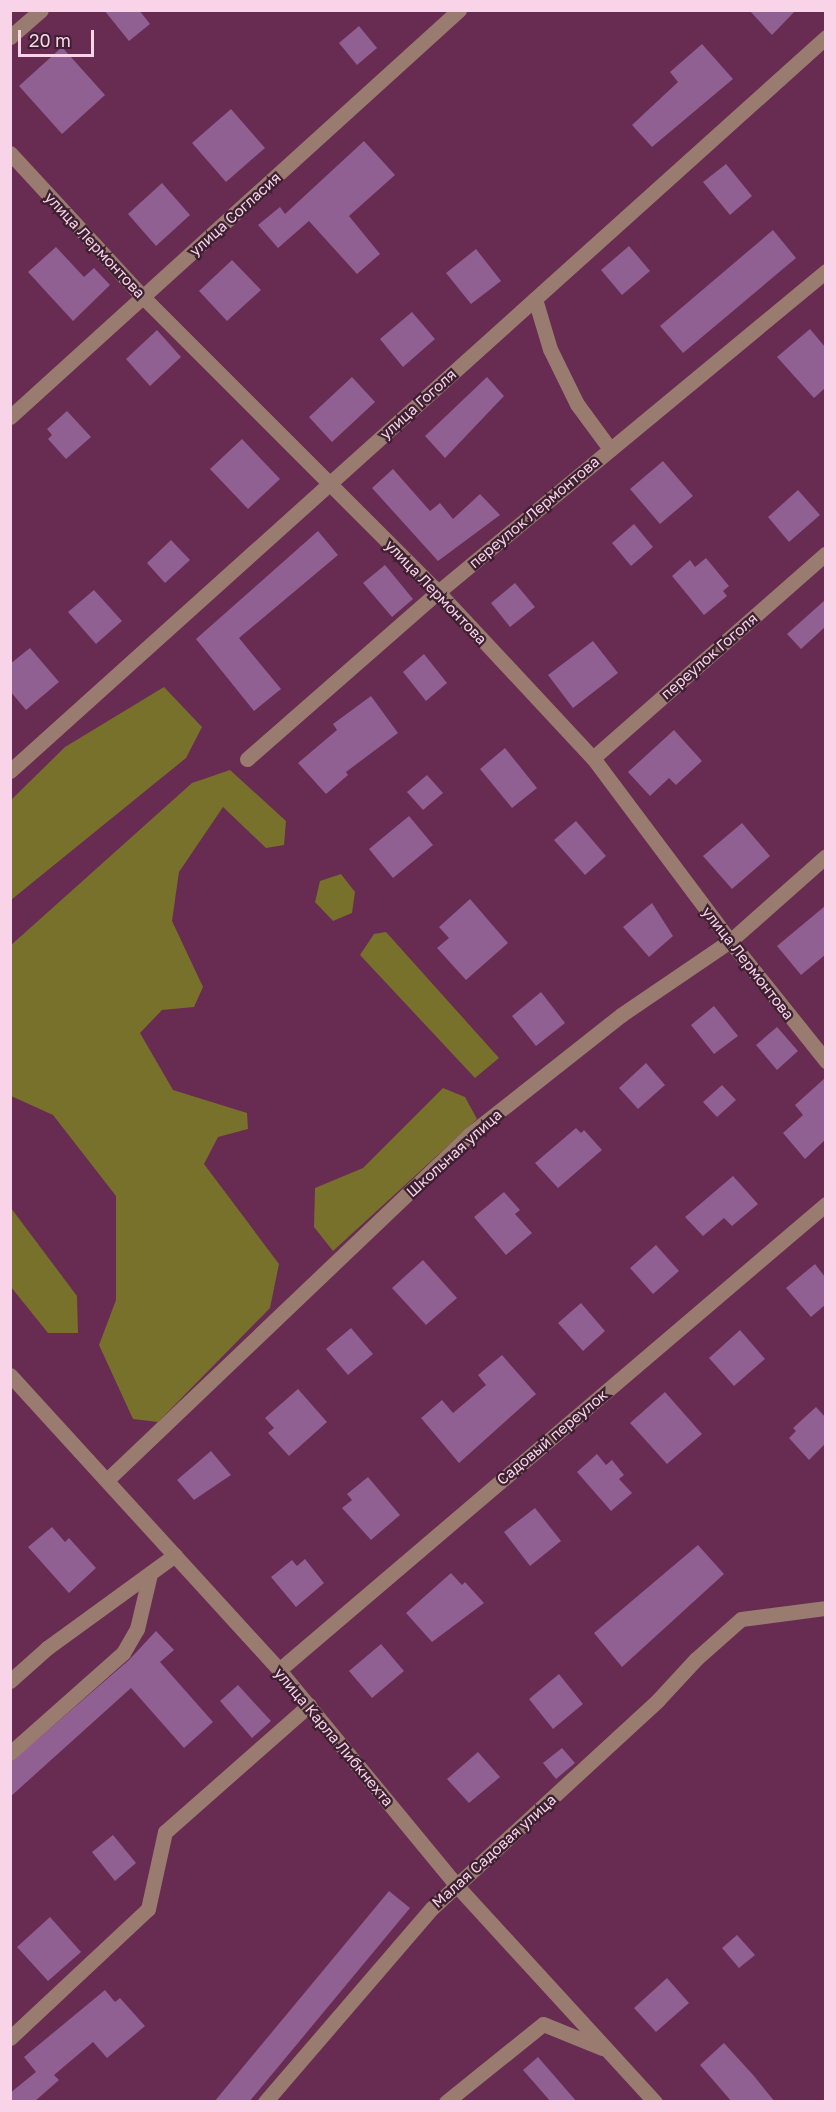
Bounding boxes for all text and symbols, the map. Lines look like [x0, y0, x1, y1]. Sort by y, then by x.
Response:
scale bar [21, 18, 98, 56]
text: 20 m [29, 29, 71, 51]
street label: улица Согласия [186, 168, 284, 260]
street label: улица Лермонтова [41, 188, 149, 302]
street label: улица Гоголя [376, 365, 460, 443]
street label: переулок Лермонтова [465, 452, 603, 572]
street label: улица Лермонтова [381, 536, 491, 648]
street label: переулок Гоголя [657, 609, 761, 703]
street label: улица Лермонтова [698, 903, 798, 1023]
street label: Школьная улица [403, 1105, 505, 1201]
street label: Садовый переулок [493, 1385, 611, 1489]
street label: улица Карла Либкнехта [271, 1664, 397, 1810]
street label: Малая Садовая улица [428, 1790, 560, 1912]

